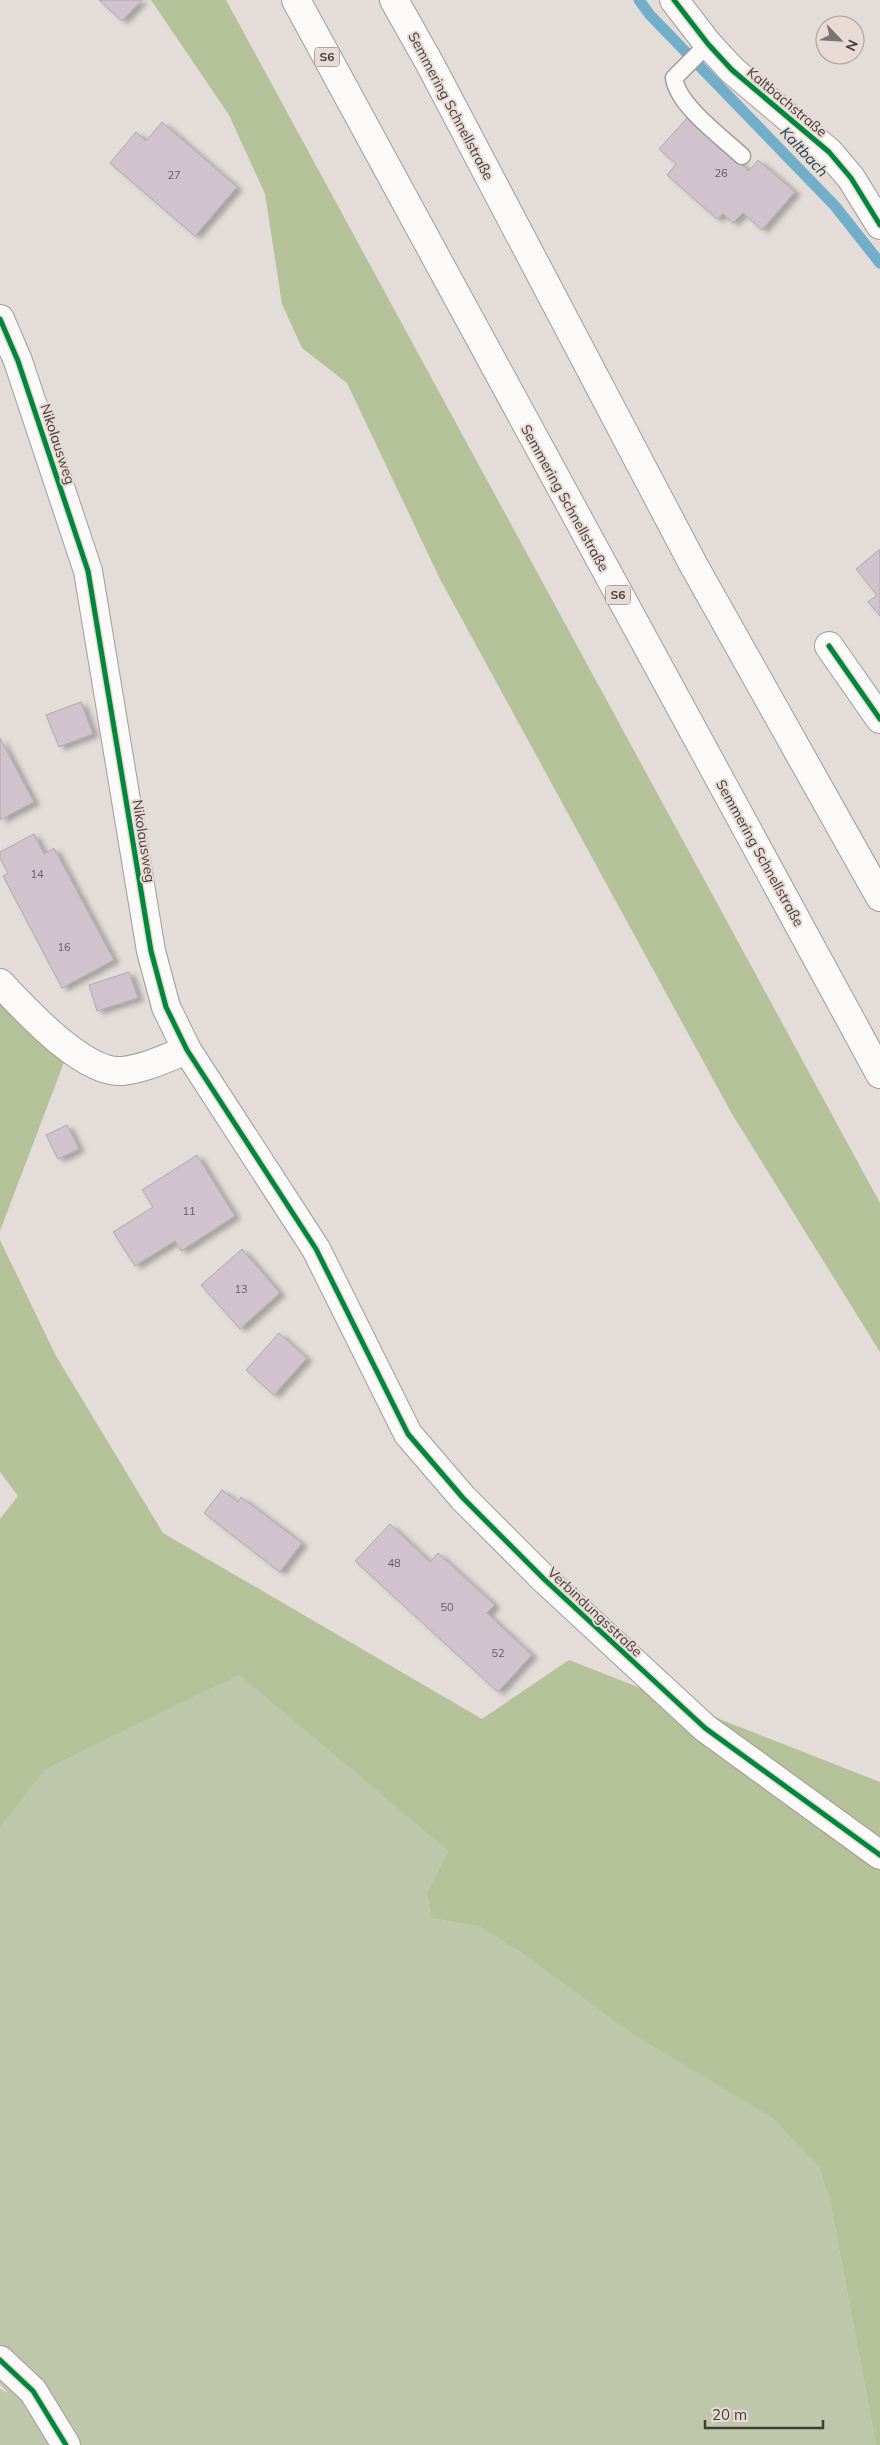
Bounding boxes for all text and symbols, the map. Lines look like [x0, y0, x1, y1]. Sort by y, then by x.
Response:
north arrow [815, 15, 865, 65]
street label: Semmering Schnellstraße [404, 29, 498, 183]
text: N [841, 37, 862, 54]
road number: S6 [314, 48, 340, 66]
street label: Kaltbachstraße [743, 63, 831, 141]
water label: Kaltbach [776, 123, 832, 181]
house number: 26 [714, 166, 728, 180]
house number: 27 [167, 168, 181, 182]
street label: Nikolausweg [37, 401, 79, 487]
street label: Semmering Schnellstraße [517, 421, 613, 575]
road number: S6 [606, 586, 630, 604]
street label: Semmering Schnellstraße [712, 776, 808, 930]
street label: Nikolausweg [129, 798, 159, 884]
house number: 14 [30, 867, 44, 881]
house number: 16 [57, 940, 71, 954]
house number: 11 [182, 1204, 196, 1218]
house number: 13 [234, 1282, 248, 1296]
house number: 48 [387, 1556, 401, 1570]
street label: Verbindungsstraße [544, 1563, 646, 1661]
house number: 50 [440, 1600, 454, 1614]
house number: 52 [491, 1646, 505, 1660]
scale bar [705, 2398, 822, 2430]
text: 20 m [712, 2405, 747, 2424]

